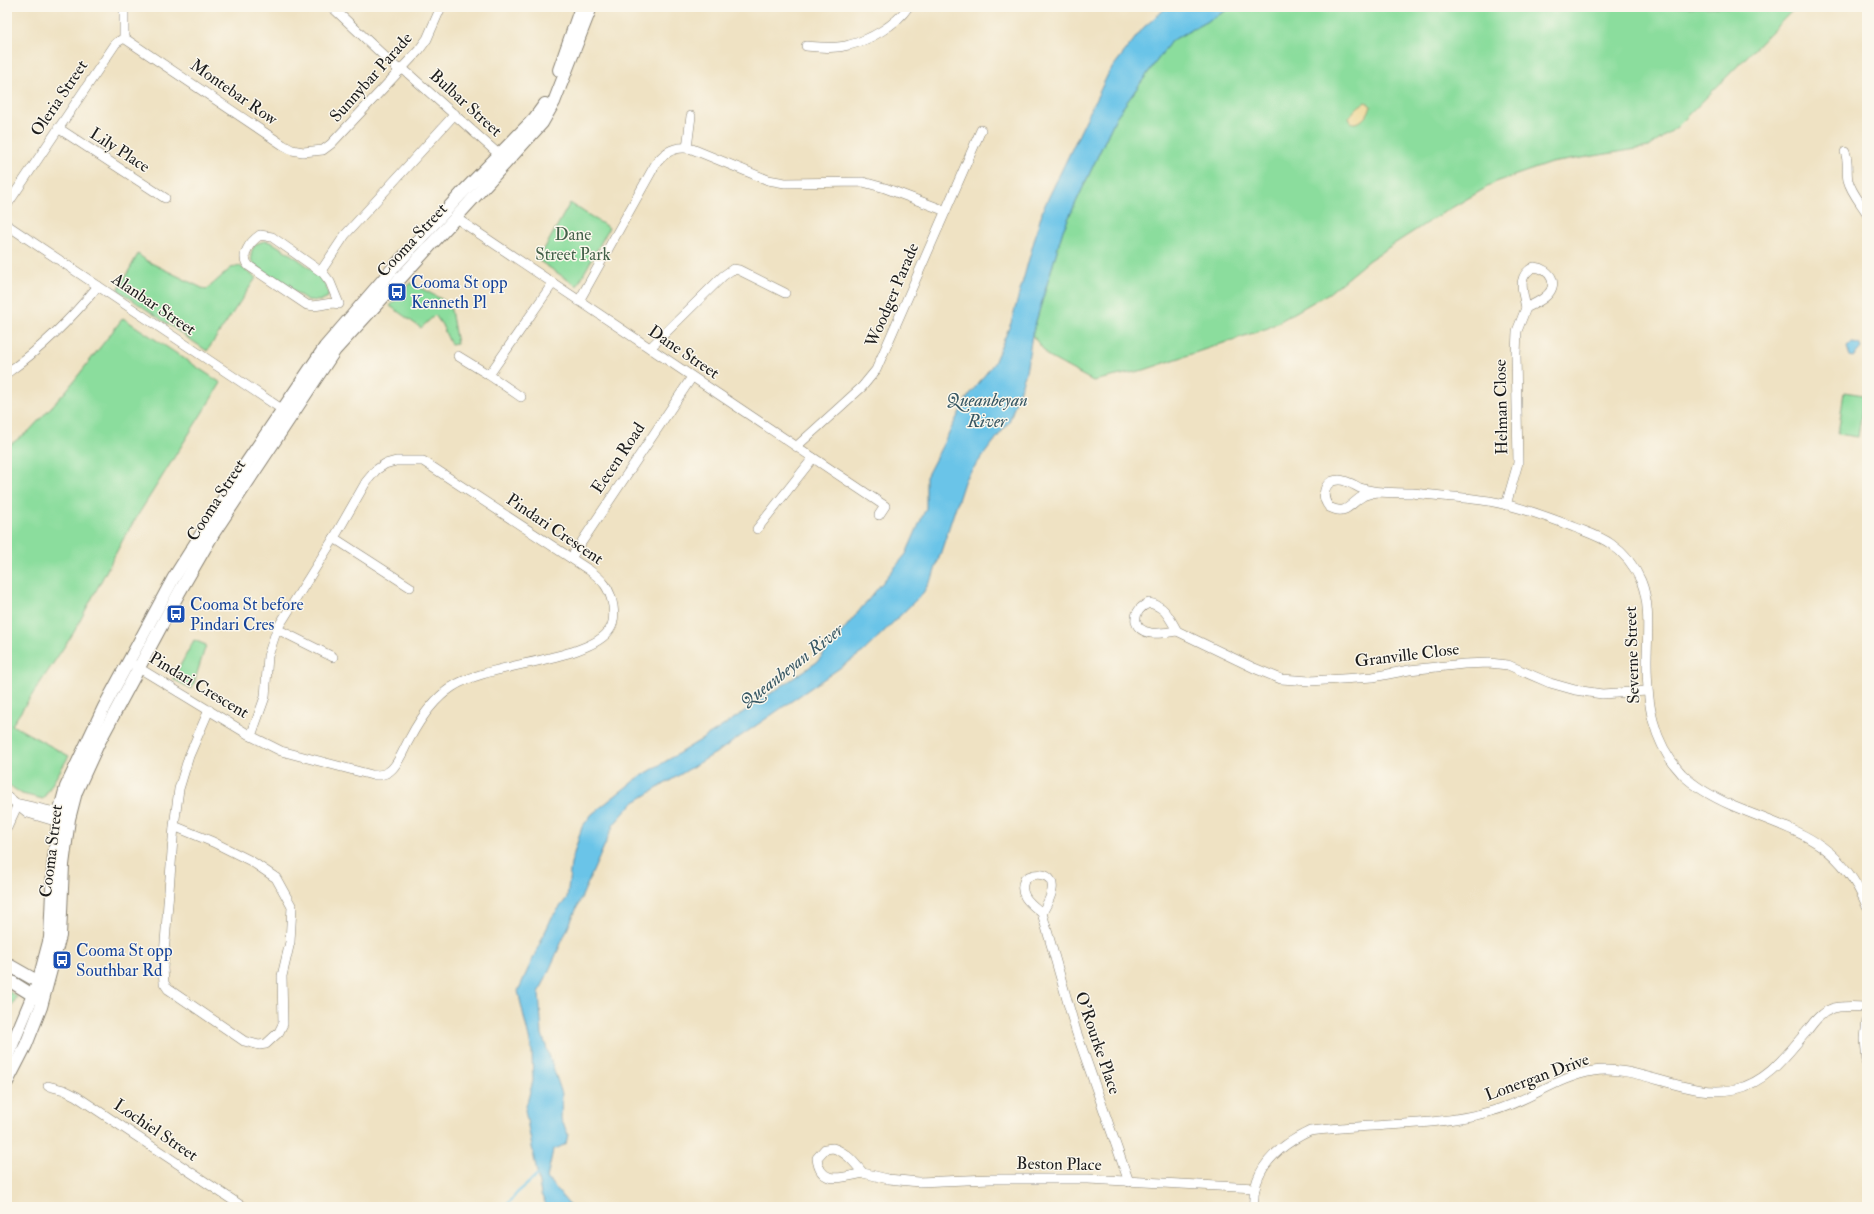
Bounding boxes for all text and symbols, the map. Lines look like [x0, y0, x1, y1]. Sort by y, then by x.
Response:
street label: Sunnybar Parade [325, 28, 418, 127]
street label: Montebar Row [186, 54, 282, 130]
street label: Oleria Street [26, 55, 92, 140]
street label: Bulbar Street [425, 65, 507, 141]
street label: Lily Place [85, 123, 154, 178]
street label: Cooma Street [372, 198, 452, 281]
park label: Dane Street Park [535, 224, 611, 265]
street label: Woodger Parade [860, 240, 923, 351]
street label: Alanbar Street [107, 268, 201, 340]
place label: Cooma St opp Kenneth Pl [411, 272, 508, 313]
bus stop icon: Cooma St opp Kenneth Pl [386, 281, 408, 303]
street label: Dane Street [644, 321, 724, 384]
street label: Helman Close [1490, 359, 1512, 455]
water label: Queanbeyan River [946, 389, 1028, 433]
street label: Eecen Road [587, 418, 650, 498]
street label: Cooma Street [182, 455, 251, 545]
street label: Pindari Crescent [502, 489, 608, 569]
place label: Cooma St before Pindari Cres [190, 594, 304, 635]
bus stop icon: Cooma St before Pindari Cres [165, 603, 187, 625]
street label: Severne Street [1620, 605, 1644, 704]
water label: Queanbeyan River [736, 618, 849, 713]
street label: Granville Close [1354, 638, 1460, 672]
street label: Pindari Crescent [145, 647, 253, 723]
street label: Cooma Street [35, 803, 67, 899]
place label: Cooma St opp Southbar Rd [76, 940, 173, 981]
bus stop icon: Cooma St opp Southbar Rd [51, 949, 73, 971]
street label: O'Rourke Place [1071, 989, 1125, 1097]
street label: Lonergan Drive [1482, 1048, 1592, 1106]
street label: Lochiel Street [110, 1094, 202, 1166]
street label: Beston Place [1016, 1153, 1102, 1175]

